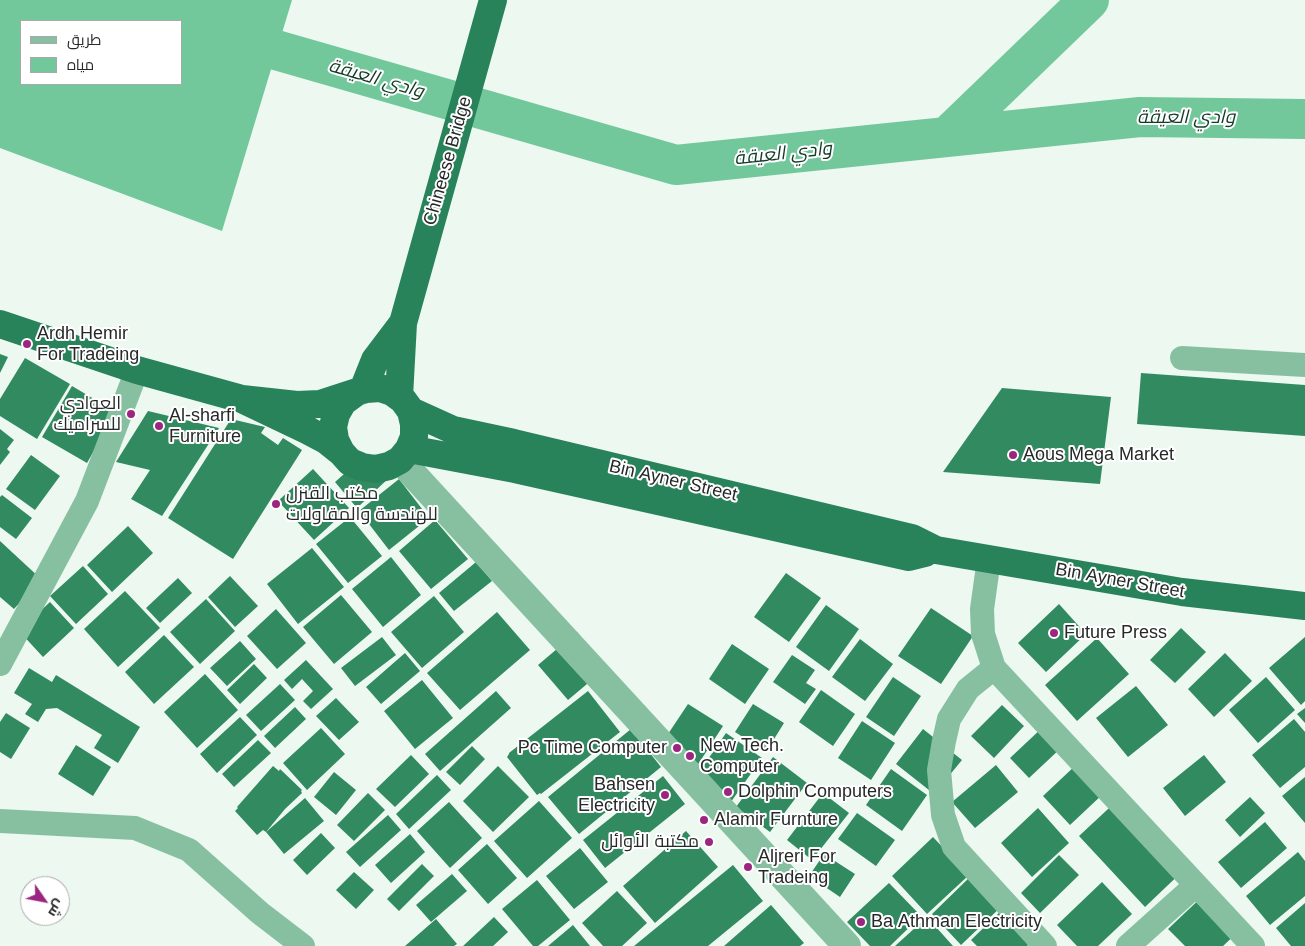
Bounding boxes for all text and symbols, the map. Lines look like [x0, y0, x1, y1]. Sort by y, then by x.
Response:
legend [20, 20, 182, 85]
text: طريق [67, 31, 101, 48]
water label: وادي العيقة [326, 55, 426, 103]
text: مياه [67, 56, 94, 73]
street label: Chineese Bridge [419, 94, 477, 228]
water label: وادي العيقة [1137, 107, 1235, 129]
water label: وادي العيقة [733, 138, 833, 170]
place label: Ardh Hemir For Tradeing [37, 323, 139, 366]
marker: Ardh Hemir For Tradeing [21, 338, 33, 350]
place label: العوادي للسراميك [54, 393, 121, 436]
place label: Al-sharfi Furniture [169, 405, 241, 448]
marker: العوادي للسراميك [125, 408, 137, 420]
marker: Al-sharfi Furniture [153, 420, 165, 432]
place label: Aous Mega Market [1023, 444, 1174, 466]
marker: Aous Mega Market [1007, 449, 1019, 461]
street label: Bin Ayner Street [607, 456, 739, 506]
place label: مكتب القنزل للهندسة والمقاولات [286, 483, 438, 526]
marker: مكتب القنزل للهندسة والمقاولات [270, 498, 282, 510]
street label: Bin Ayner Street [1054, 559, 1186, 603]
place label: Future Press [1064, 622, 1167, 644]
marker: Future Press [1048, 627, 1060, 639]
place label: New Tech. Computer [700, 735, 784, 778]
place label: Pc Time Computer [518, 737, 667, 759]
marker: Pc Time Computer [671, 742, 683, 754]
marker: New Tech. Computer [684, 750, 696, 762]
place label: Bahsen Electricity [578, 774, 655, 816]
place label: Dolphin Computers [738, 781, 892, 803]
marker: Dolphin Computers [722, 786, 734, 798]
marker: Bahsen Electricity [659, 789, 671, 801]
place label: Alamir Furnture [714, 809, 838, 831]
marker: Alamir Furnture [698, 814, 710, 826]
place label: مكتبة الأوائل [601, 831, 699, 853]
marker: مكتبة الأوائل [703, 836, 715, 848]
place label: Aljreri For Tradeing [758, 846, 836, 889]
marker: Aljreri For Tradeing [742, 861, 754, 873]
north arrow [20, 876, 70, 926]
text: ش [45, 897, 68, 921]
place label: Ba Athman Electricity [871, 911, 1042, 933]
marker: Ba Athman Electricity [855, 916, 867, 928]

